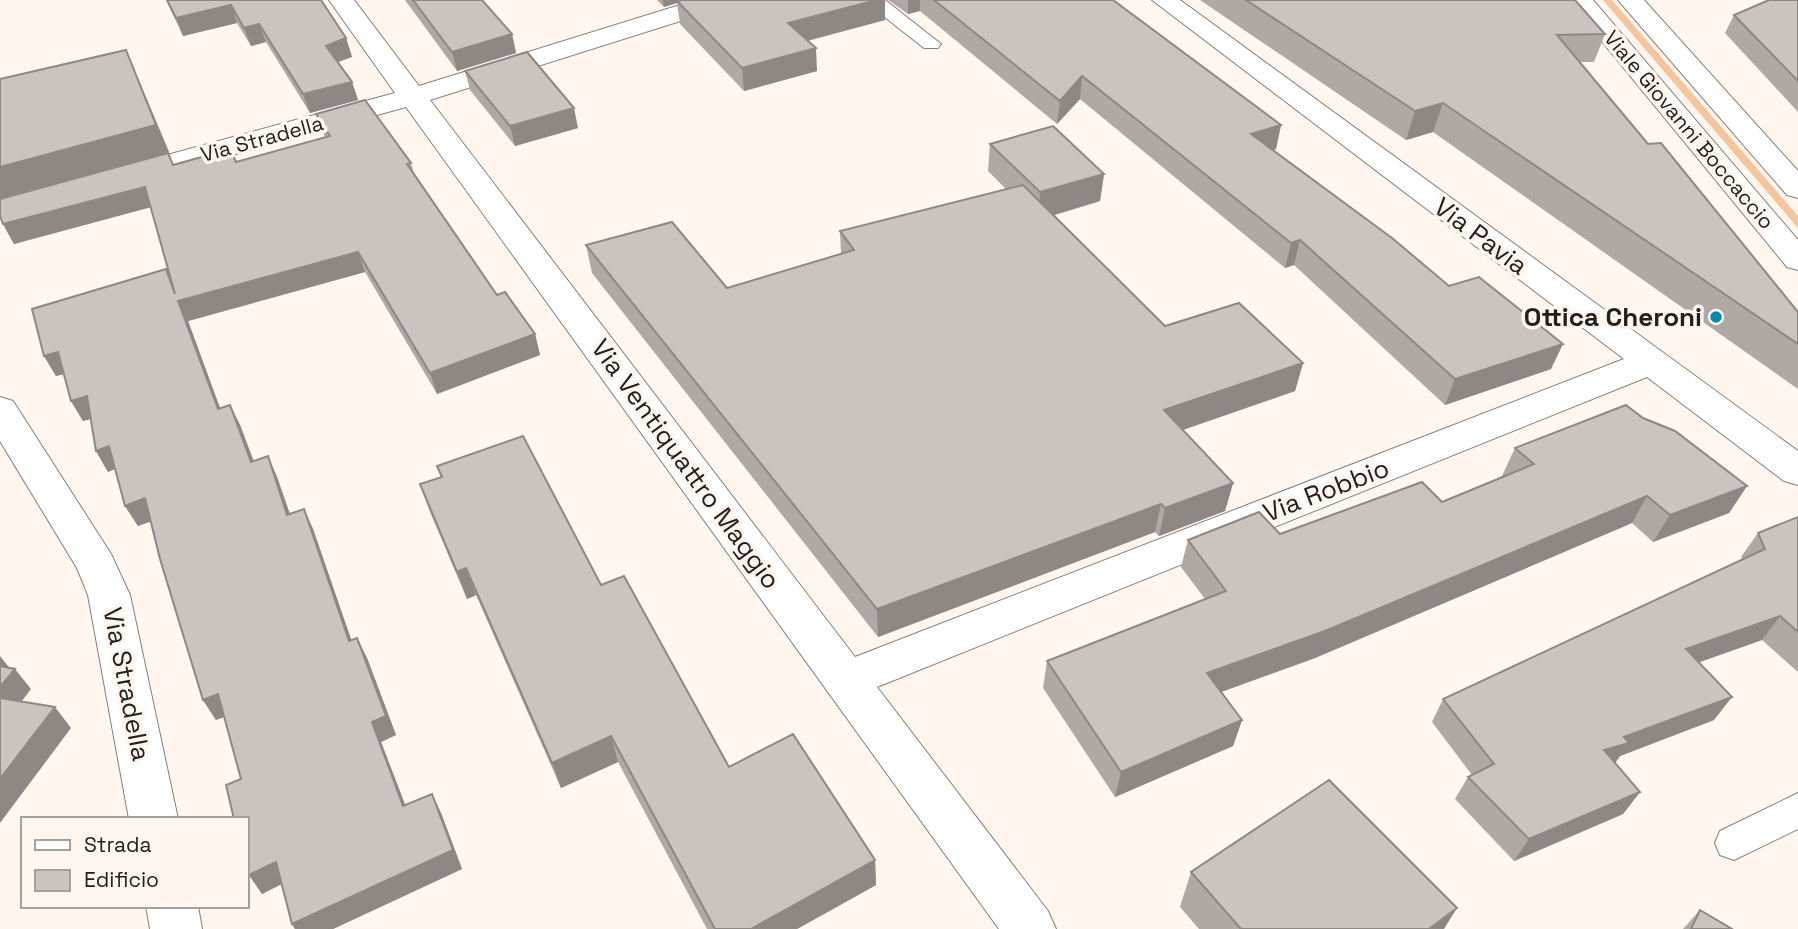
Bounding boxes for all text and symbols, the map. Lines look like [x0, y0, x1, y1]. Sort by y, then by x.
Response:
street label: Viale Giovanni Boccaccio [1598, 25, 1780, 235]
street label: Via Stradella [198, 109, 326, 168]
street label: Via Pavia [1427, 190, 1535, 282]
place label: Ottica Cheroni [1524, 300, 1702, 334]
marker: Ottica Cheroni [1708, 309, 1724, 325]
street label: Via Ventiquattro Maggio [584, 332, 788, 596]
street label: Via Robbio [1258, 450, 1394, 530]
street label: Via Stradella [95, 604, 159, 764]
legend [21, 817, 248, 908]
text: Strada [84, 831, 151, 858]
text: Edificio [84, 866, 159, 893]

